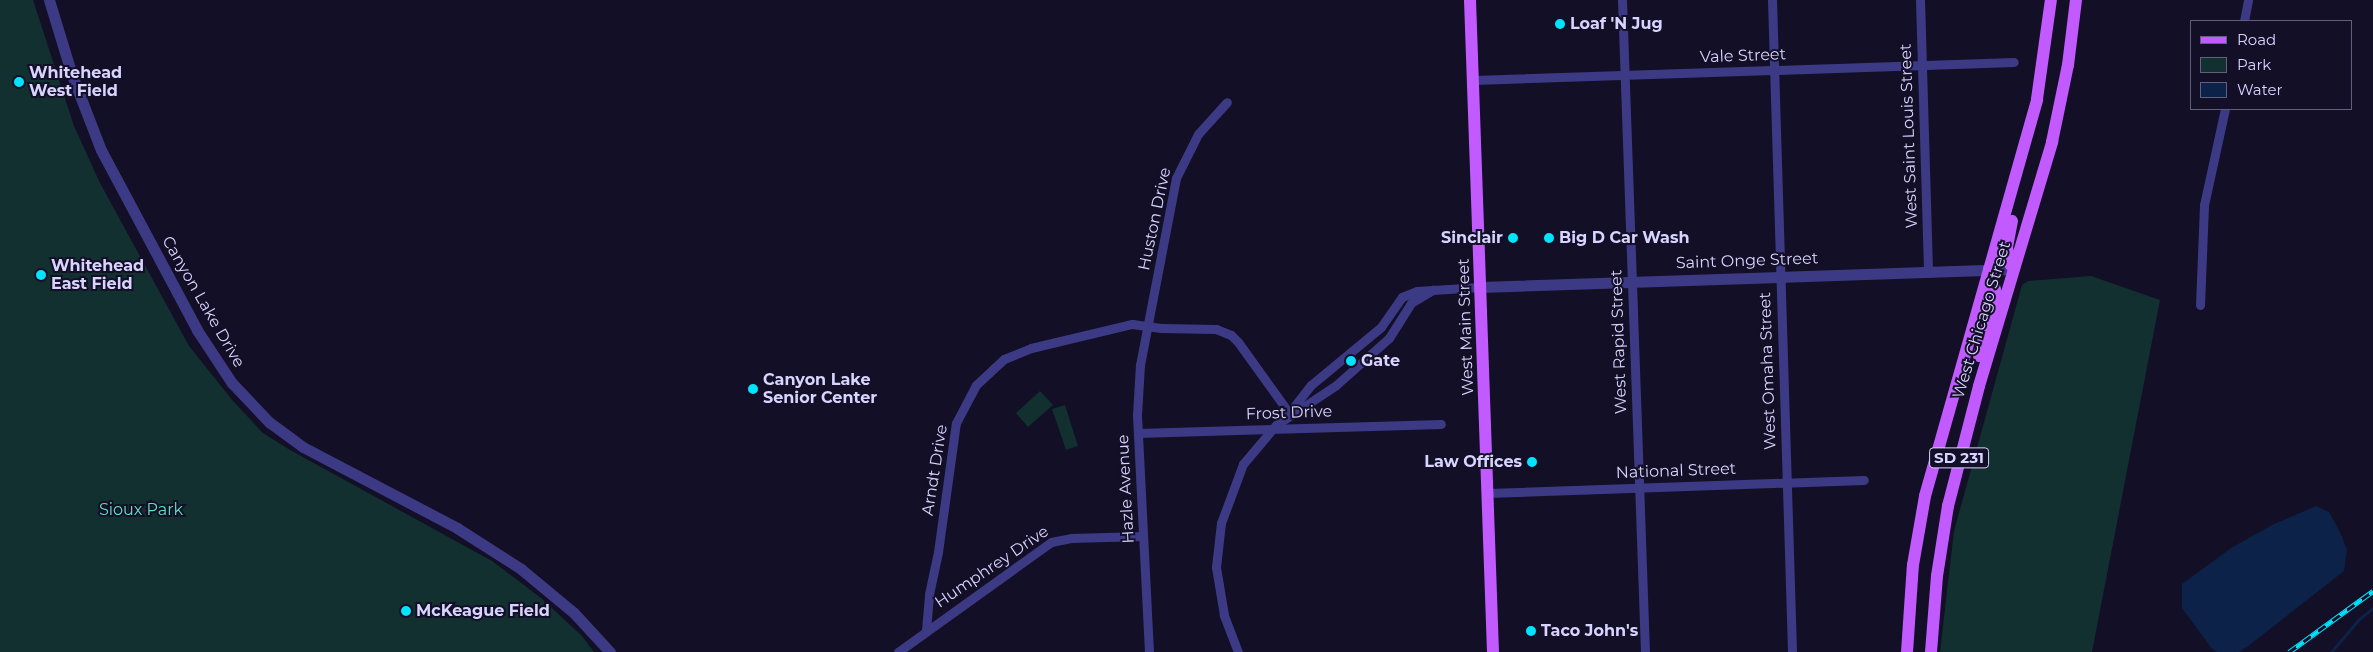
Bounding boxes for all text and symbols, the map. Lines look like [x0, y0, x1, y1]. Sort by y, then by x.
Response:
place label: Loaf 'N Jug [1570, 14, 1663, 34]
marker: Loaf 'N Jug [1554, 18, 1566, 30]
legend [2190, 20, 2353, 110]
text: Road [2237, 30, 2276, 49]
street label: West Saint Louis Street [1896, 43, 1922, 229]
street label: Vale Street [1700, 45, 1786, 67]
text: Park [2237, 55, 2271, 74]
place label: Whitehead West Field [29, 63, 122, 101]
marker: Whitehead West Field [13, 76, 25, 88]
text: Water [2237, 80, 2283, 99]
street label: Huston Drive [1135, 166, 1175, 272]
place label: Sinclair [1441, 228, 1503, 248]
place label: Big D Car Wash [1559, 228, 1690, 248]
marker: Sinclair [1507, 232, 1519, 244]
marker: Big D Car Wash [1543, 232, 1555, 244]
street label: Canyon Lake Drive [158, 233, 248, 371]
street label: West Chicago Street [1949, 239, 2015, 401]
street label: Saint Onge Street [1675, 249, 1819, 273]
place label: Whitehead East Field [51, 256, 144, 294]
street label: West Main Street [1454, 258, 1478, 396]
marker: Whitehead East Field [35, 269, 47, 281]
street label: West Rapid Street [1607, 269, 1631, 415]
street label: West Omaha Street [1756, 292, 1780, 450]
place label: Gate [1361, 351, 1400, 371]
marker: Gate [1345, 355, 1357, 367]
place label: Canyon Lake Senior Center [763, 370, 877, 408]
marker: Canyon Lake Senior Center [747, 383, 759, 395]
street label: Frost Drive [1245, 402, 1333, 424]
street label: Arndt Drive [918, 423, 952, 517]
street label: Hazle Avenue [1114, 434, 1138, 544]
road number: SD 231 [1929, 446, 1989, 470]
place label: Law Offices [1424, 452, 1522, 472]
marker: Law Offices [1526, 456, 1538, 468]
street label: National Street [1615, 459, 1737, 483]
park label: Sioux Park [99, 500, 183, 520]
street label: Humphrey Drive [932, 522, 1052, 612]
place label: McKeague Field [416, 601, 550, 621]
marker: McKeague Field [400, 605, 412, 617]
place label: Taco John's [1541, 621, 1638, 641]
marker: Taco John's [1525, 625, 1537, 637]

